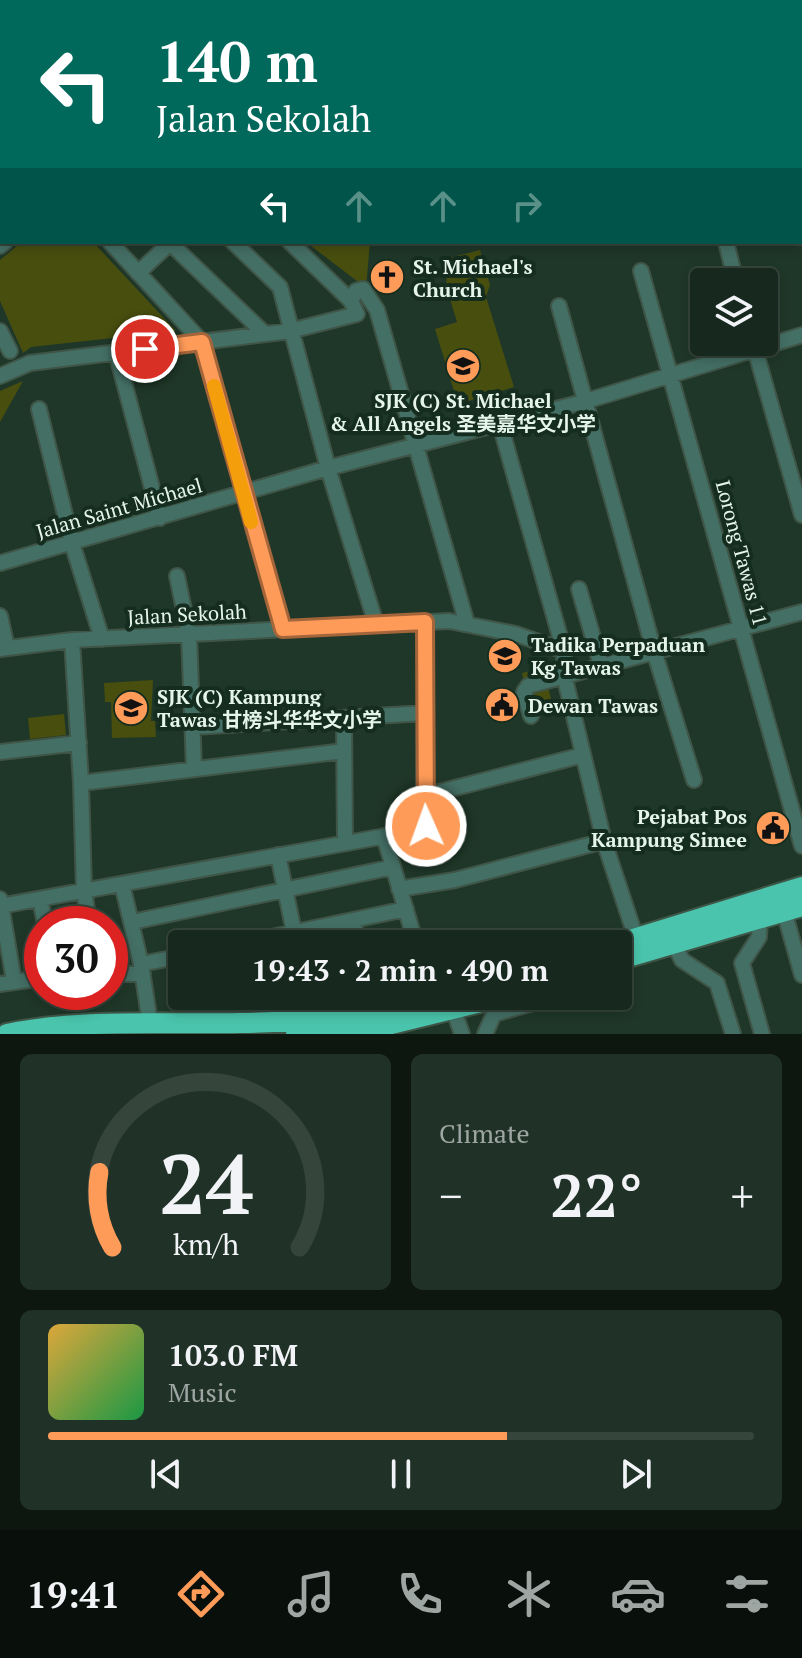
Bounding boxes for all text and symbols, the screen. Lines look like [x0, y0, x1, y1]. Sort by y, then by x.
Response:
text: 140 m [156, 24, 318, 98]
icon: left [24, 32, 128, 136]
text: Jalan Sekolah [156, 95, 371, 142]
icon: left [253, 184, 297, 228]
icon: ahead [337, 184, 381, 228]
icon: ahead [421, 184, 465, 228]
icon: right [505, 184, 549, 228]
place label: St. Michael's Church [413, 253, 533, 303]
church icon: St. Michael's Church [368, 258, 406, 296]
map controls [690, 268, 778, 356]
button: layers [690, 268, 778, 356]
pin [111, 315, 179, 383]
icon: arrive [123, 327, 167, 371]
school or university icon: SJK (C) St. Michael & All Angels 圣美嘉华文小学 [444, 347, 482, 385]
place label: SJK (C) St. Michael & All Angels 圣美嘉华文小学 [330, 387, 596, 437]
street label: Jalan Saint Michael [33, 471, 205, 545]
street label: Lorong Tawas 11 [710, 477, 774, 629]
street label: Jalan Sekolah [127, 597, 248, 631]
place label: Tadika Perpaduan Kg Tawas [531, 631, 705, 681]
school or university icon: Tadika Perpaduan Kg Tawas [486, 637, 524, 675]
place label: SJK (C) Kampung Tawas 甘榜斗华华文小学 [157, 683, 382, 733]
public building icon: Dewan Tawas [483, 686, 521, 724]
school or university icon: SJK (C) Kampung Tawas 甘榜斗华华文小学 [112, 689, 150, 727]
place label: Dewan Tawas [528, 692, 658, 719]
position arrow [384, 784, 468, 868]
place label: Pejabat Pos Kampung Simee [591, 803, 747, 853]
public building icon: Pejabat Pos Kampung Simee [754, 809, 792, 847]
speed limit sign: 30 [24, 906, 128, 1010]
text: 19:43 · 2 min · 490 m [252, 950, 548, 990]
text: Climate [439, 1116, 530, 1150]
text: 24 [158, 1128, 253, 1238]
text: 22° [550, 1155, 643, 1234]
text: − [439, 1166, 462, 1225]
text: + [731, 1166, 754, 1225]
text: km/h [172, 1225, 239, 1263]
text: 103.0 FM [168, 1335, 298, 1375]
text: Music [168, 1375, 237, 1409]
icon: previous [144, 1452, 188, 1496]
icon: pause [379, 1452, 423, 1496]
icon: next [614, 1452, 658, 1496]
icon: directions [173, 1566, 229, 1622]
icon: music [283, 1566, 339, 1622]
icon: phone [392, 1566, 448, 1622]
icon: climate [501, 1566, 557, 1622]
icon: car [610, 1566, 666, 1622]
icon: filters [719, 1566, 775, 1622]
text: 19:41 [27, 1571, 120, 1618]

